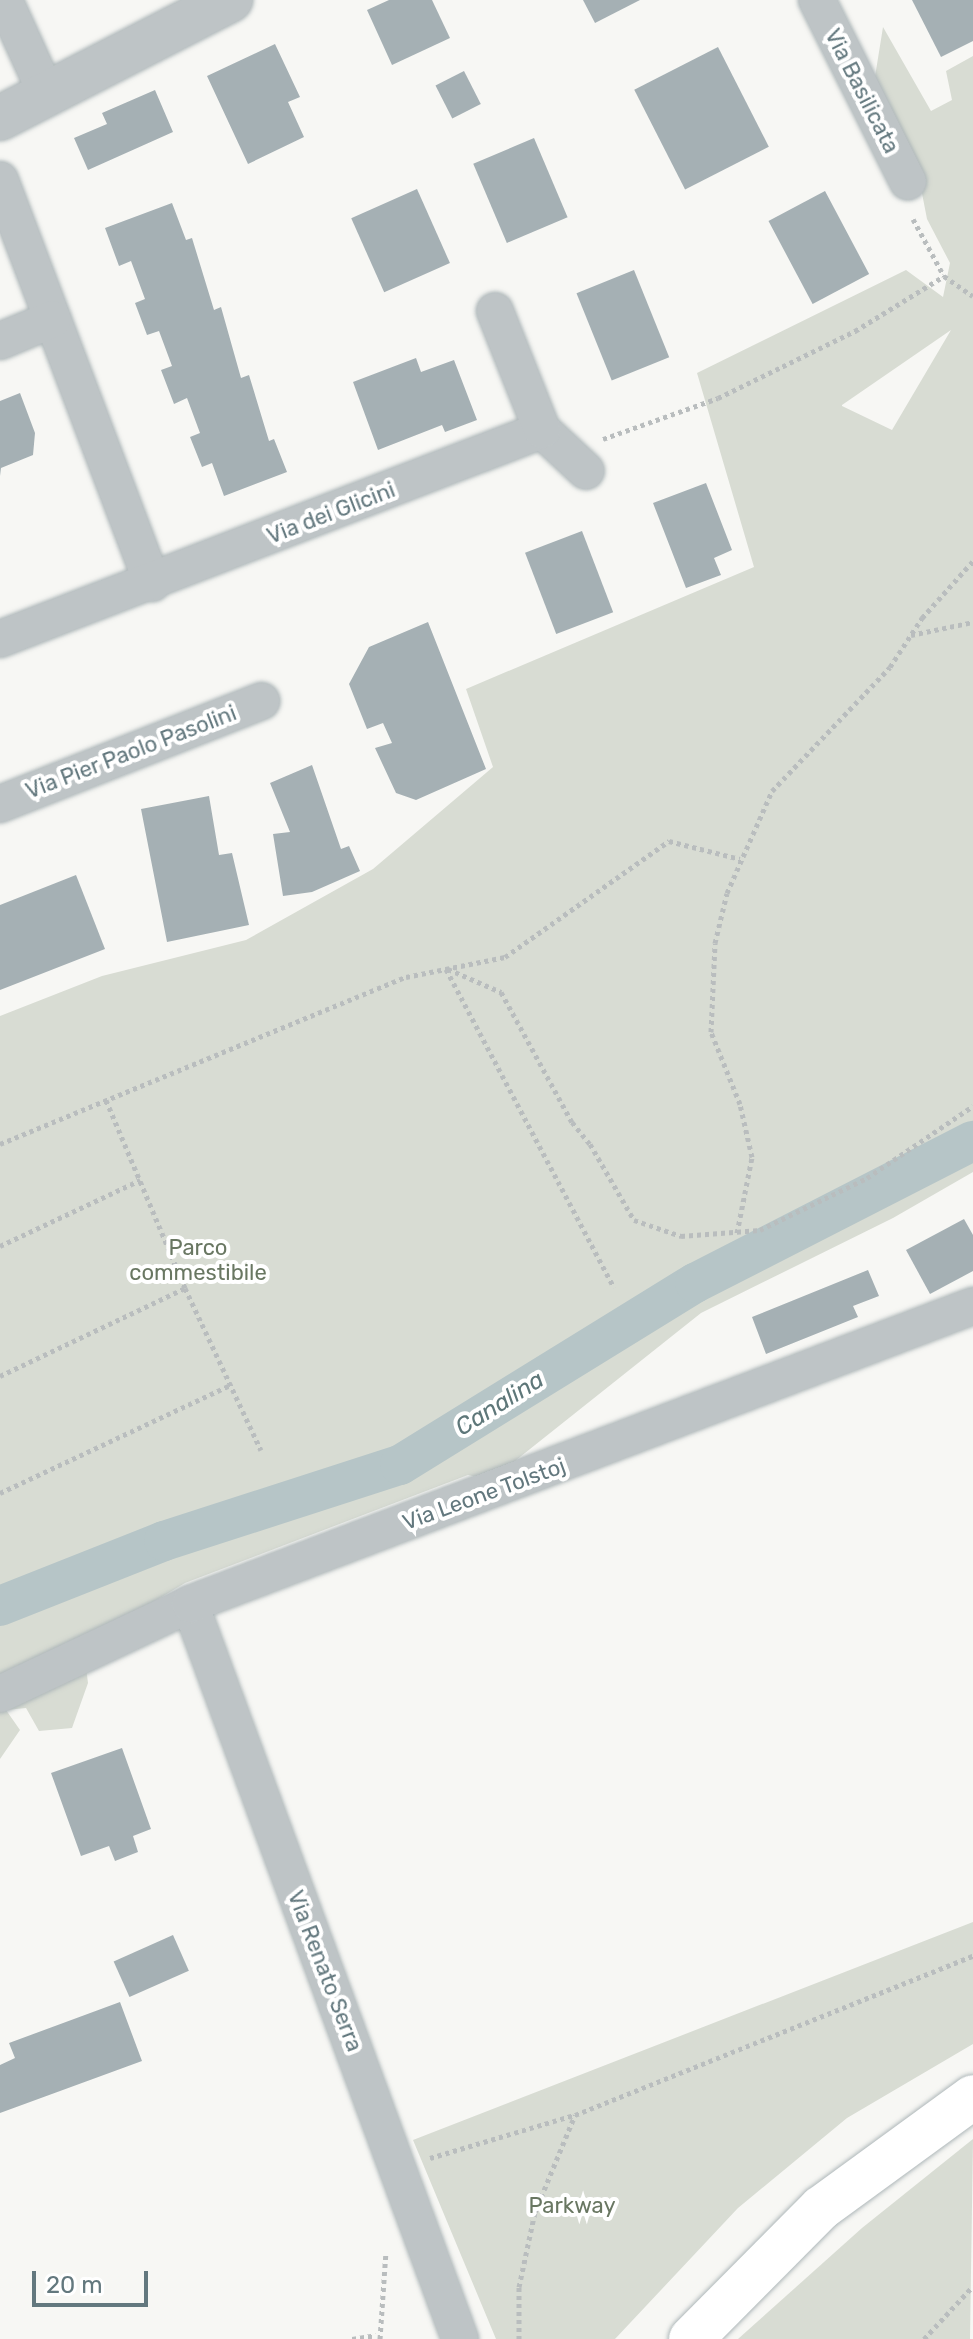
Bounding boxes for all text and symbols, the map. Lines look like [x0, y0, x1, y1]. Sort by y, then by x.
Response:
street label: Via Basilicata [819, 24, 905, 158]
street label: Via dei Glicini [263, 476, 399, 550]
street label: Via Pier Paolo Pasolini [22, 700, 240, 804]
park label: Parco commestibile [129, 1234, 267, 1286]
water label: Canalina [450, 1366, 550, 1442]
street label: Via Leone Tolstoj [399, 1452, 569, 1536]
street label: Via Renato Serra [282, 1887, 368, 2055]
park label: Parkway [528, 2193, 616, 2219]
scale bar [36, 2255, 152, 2305]
text: 20 m [46, 2271, 103, 2299]

